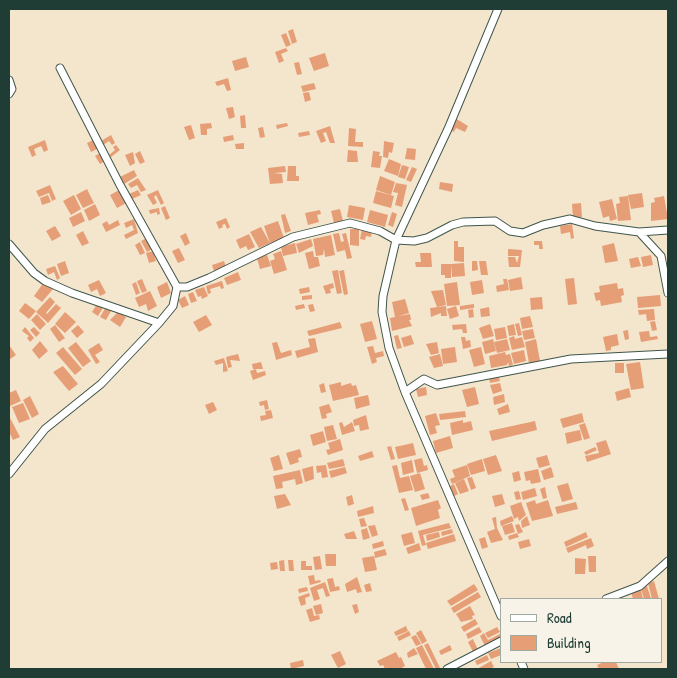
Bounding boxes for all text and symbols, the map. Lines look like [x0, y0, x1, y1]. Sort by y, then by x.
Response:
legend [500, 598, 662, 663]
text: Road [547, 607, 572, 628]
text: Building [547, 632, 591, 653]

